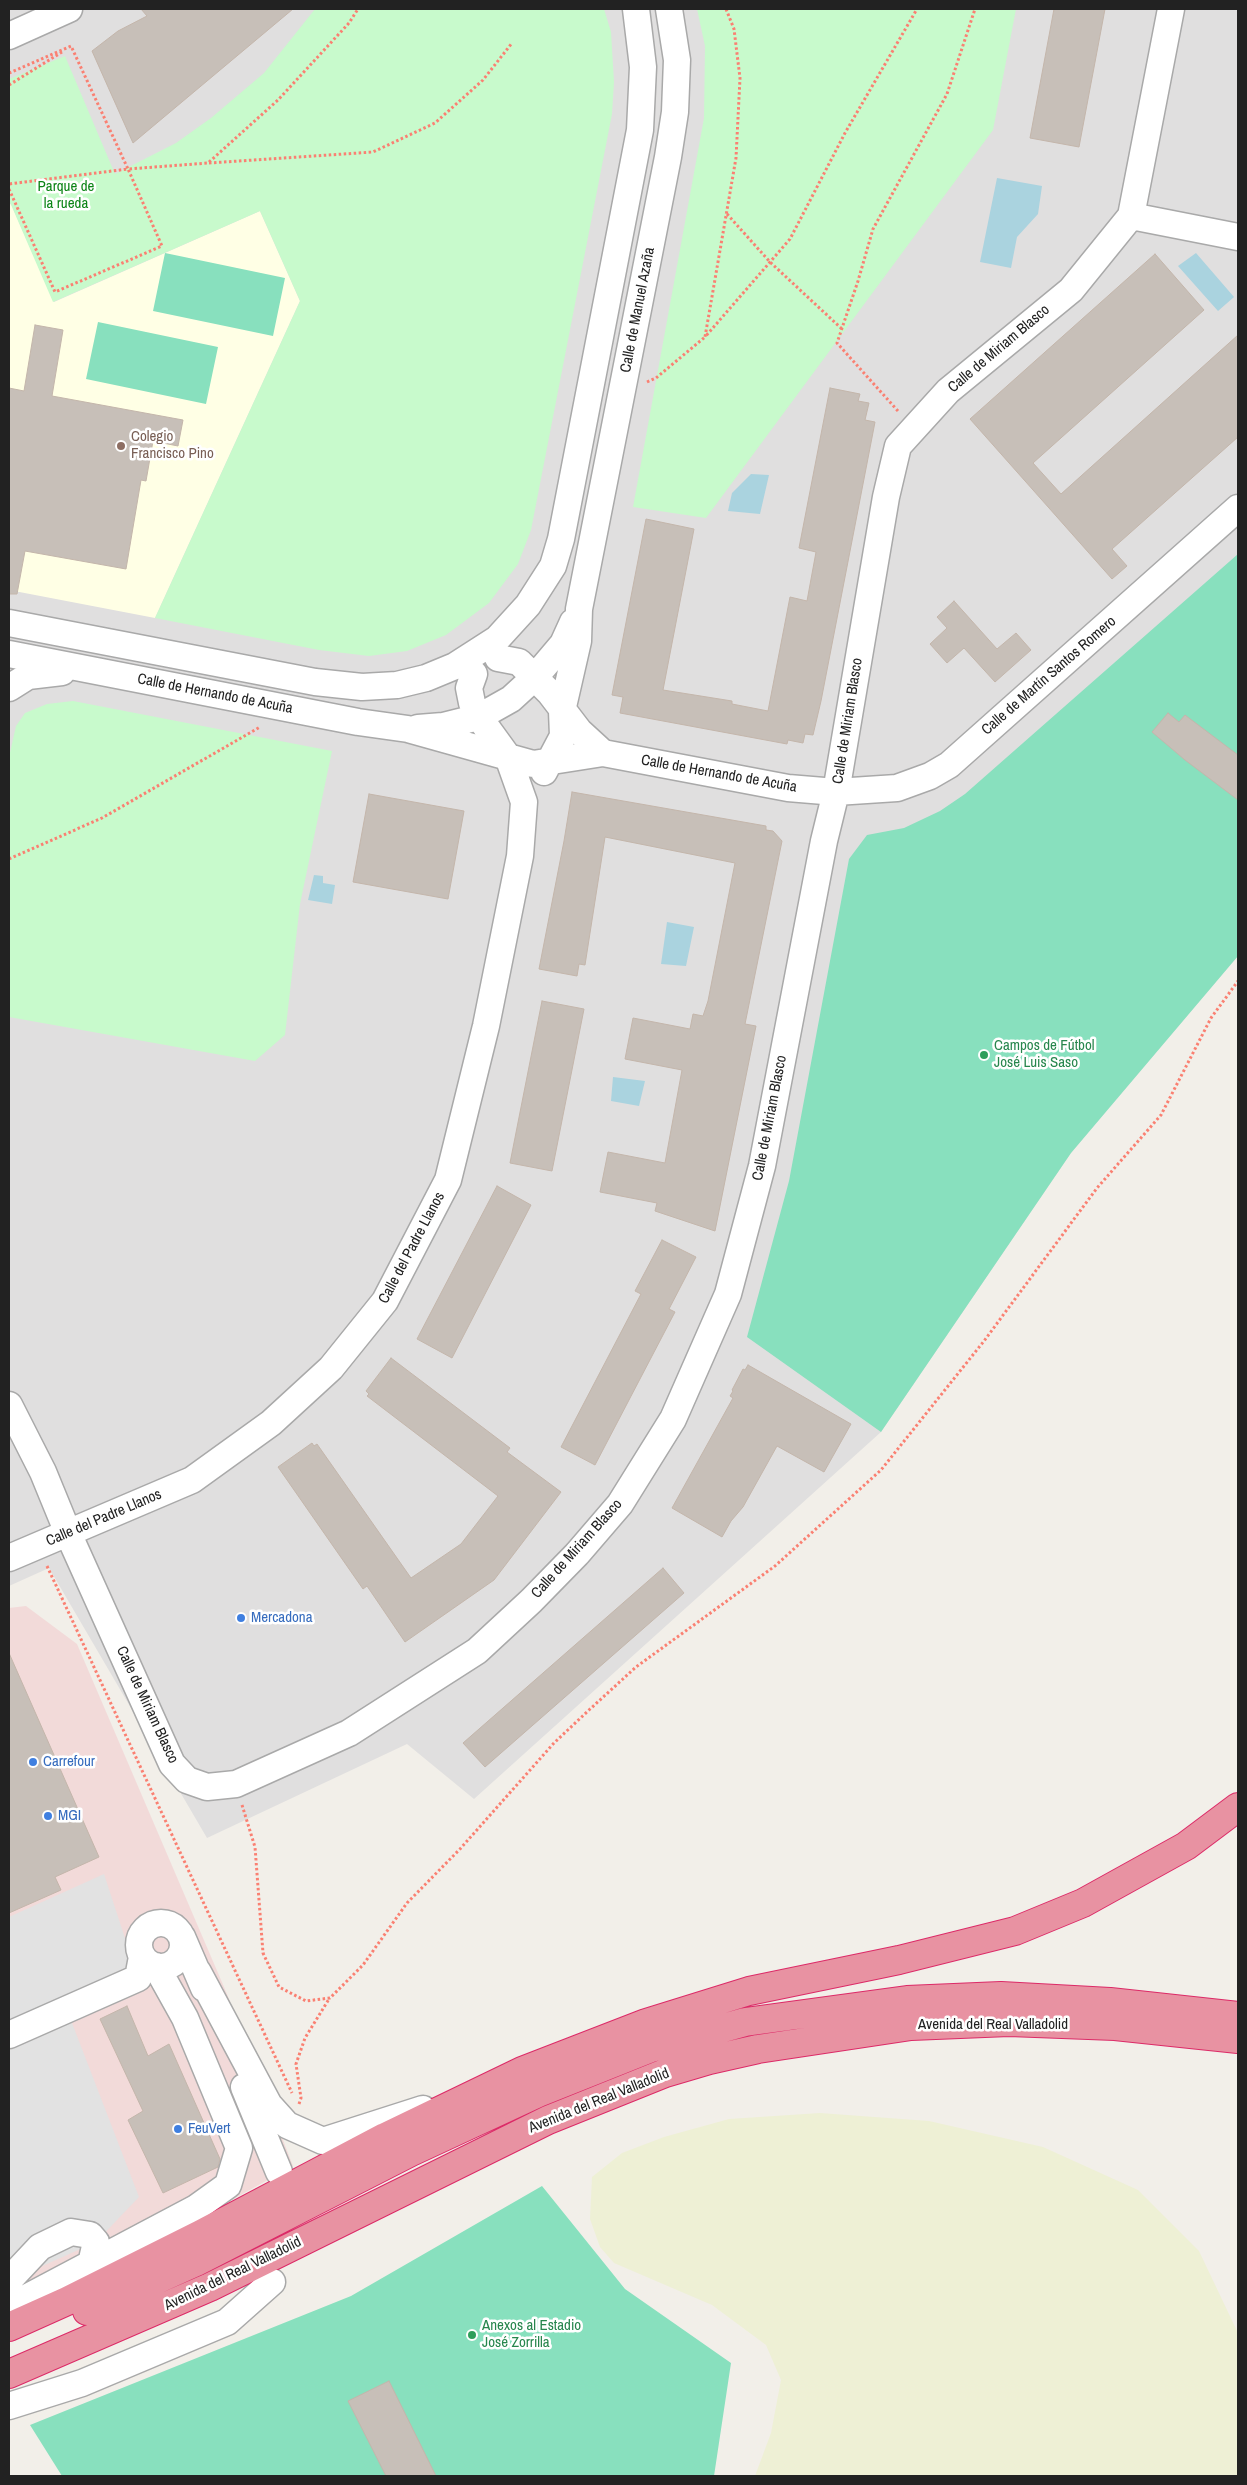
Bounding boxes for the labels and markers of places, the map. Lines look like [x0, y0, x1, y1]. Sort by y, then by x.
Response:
place label: Colegio Francisco Pino [131, 428, 214, 463]
marker: Colegio Francisco Pino [115, 440, 127, 452]
place label: Campos de Fútbol José Luis Saso [994, 1037, 1094, 1072]
marker: Campos de Fútbol José Luis Saso [978, 1049, 990, 1061]
place label: Mercadona [251, 1609, 313, 1627]
marker: Mercadona [235, 1612, 247, 1624]
place label: Carrefour [43, 1753, 95, 1771]
marker: Carrefour [27, 1756, 39, 1768]
place label: MGI [58, 1807, 81, 1825]
marker: MGI [42, 1810, 54, 1822]
place label: FeuVert [188, 2120, 230, 2138]
marker: FeuVert [172, 2123, 184, 2135]
place label: Anexos al Estadio José Zorrilla [482, 2317, 581, 2352]
marker: Anexos al Estadio José Zorrilla [466, 2329, 478, 2341]

